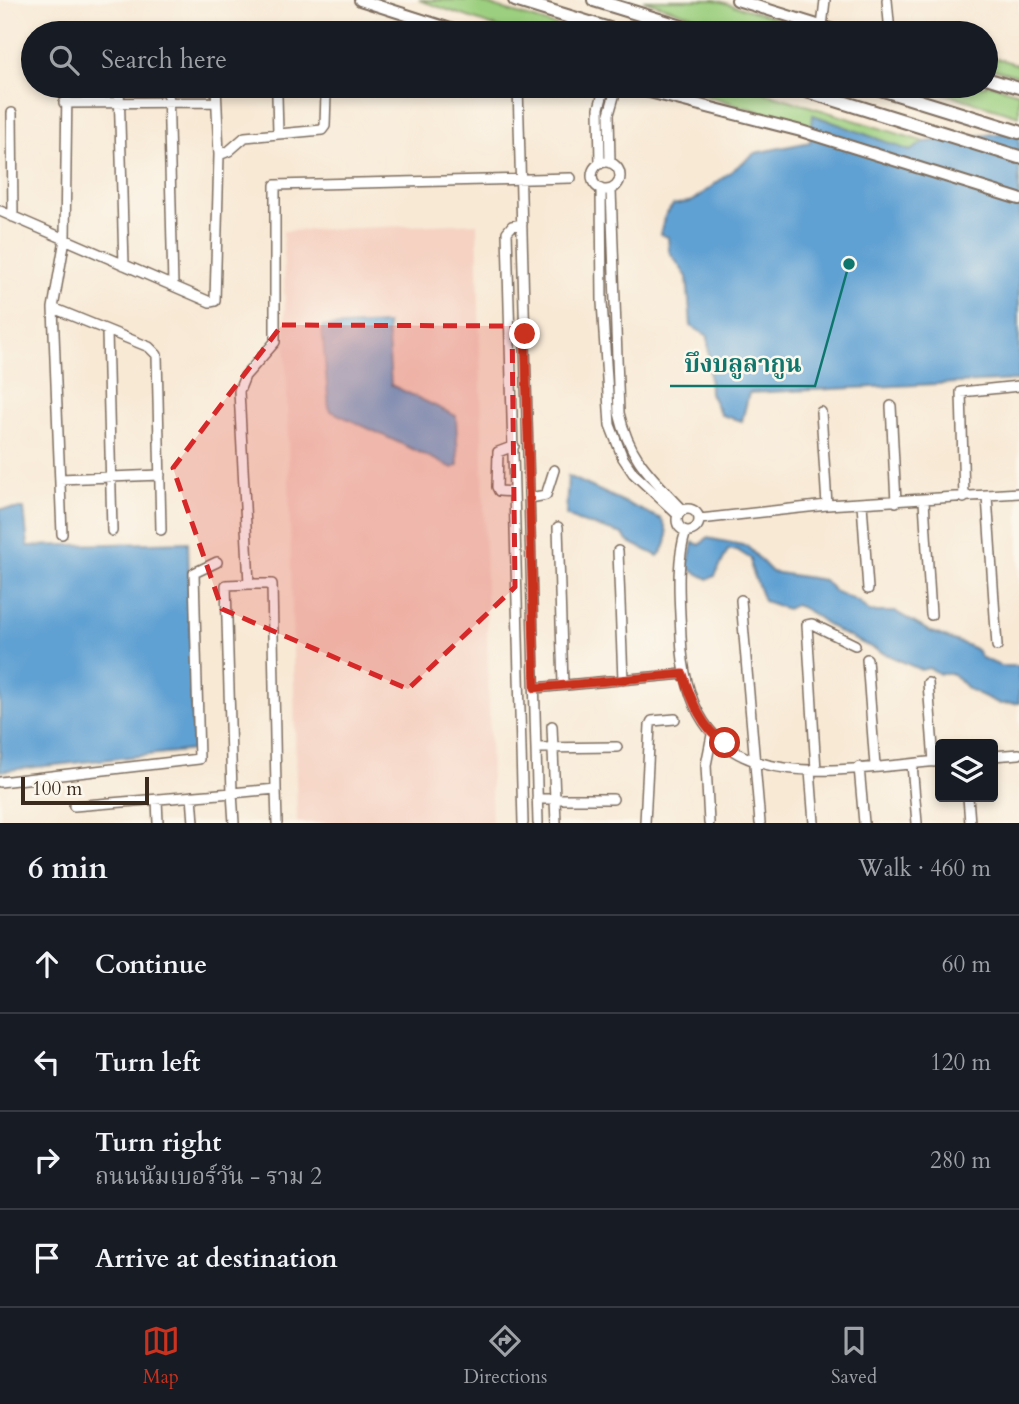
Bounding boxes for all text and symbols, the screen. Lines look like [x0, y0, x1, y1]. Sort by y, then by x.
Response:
search box [21, 21, 998, 98]
icon: search [45, 41, 83, 79]
text: Search here [101, 42, 227, 77]
route end [509, 318, 540, 349]
callout: บึงบลูลากูน [670, 341, 815, 386]
text: บึงบลูลากูน [684, 348, 802, 381]
route start [709, 727, 740, 758]
map controls [935, 739, 998, 802]
button: layers [935, 739, 998, 802]
scale bar [21, 774, 149, 806]
text: 100 m [32, 776, 82, 802]
text: 6 min [28, 848, 108, 889]
text: Walk · 460 m [858, 853, 991, 884]
icon: ahead [28, 945, 66, 983]
text: Continue [95, 947, 207, 982]
text: 60 m [942, 949, 991, 980]
icon: left [28, 1043, 66, 1081]
text: Turn left [95, 1045, 200, 1080]
text: 120 m [930, 1047, 991, 1078]
text: Turn right [95, 1125, 222, 1160]
icon: right [28, 1141, 66, 1179]
text: 280 m [930, 1145, 991, 1176]
text: ถนนนัมเบอร์วัน - ราม 2 [95, 1161, 322, 1192]
icon: arrive [28, 1239, 66, 1277]
text: Arrive at destination [95, 1241, 338, 1276]
tab: Map [142, 1322, 180, 1390]
tab: Directions [464, 1322, 547, 1390]
tab: Saved [831, 1322, 877, 1390]

